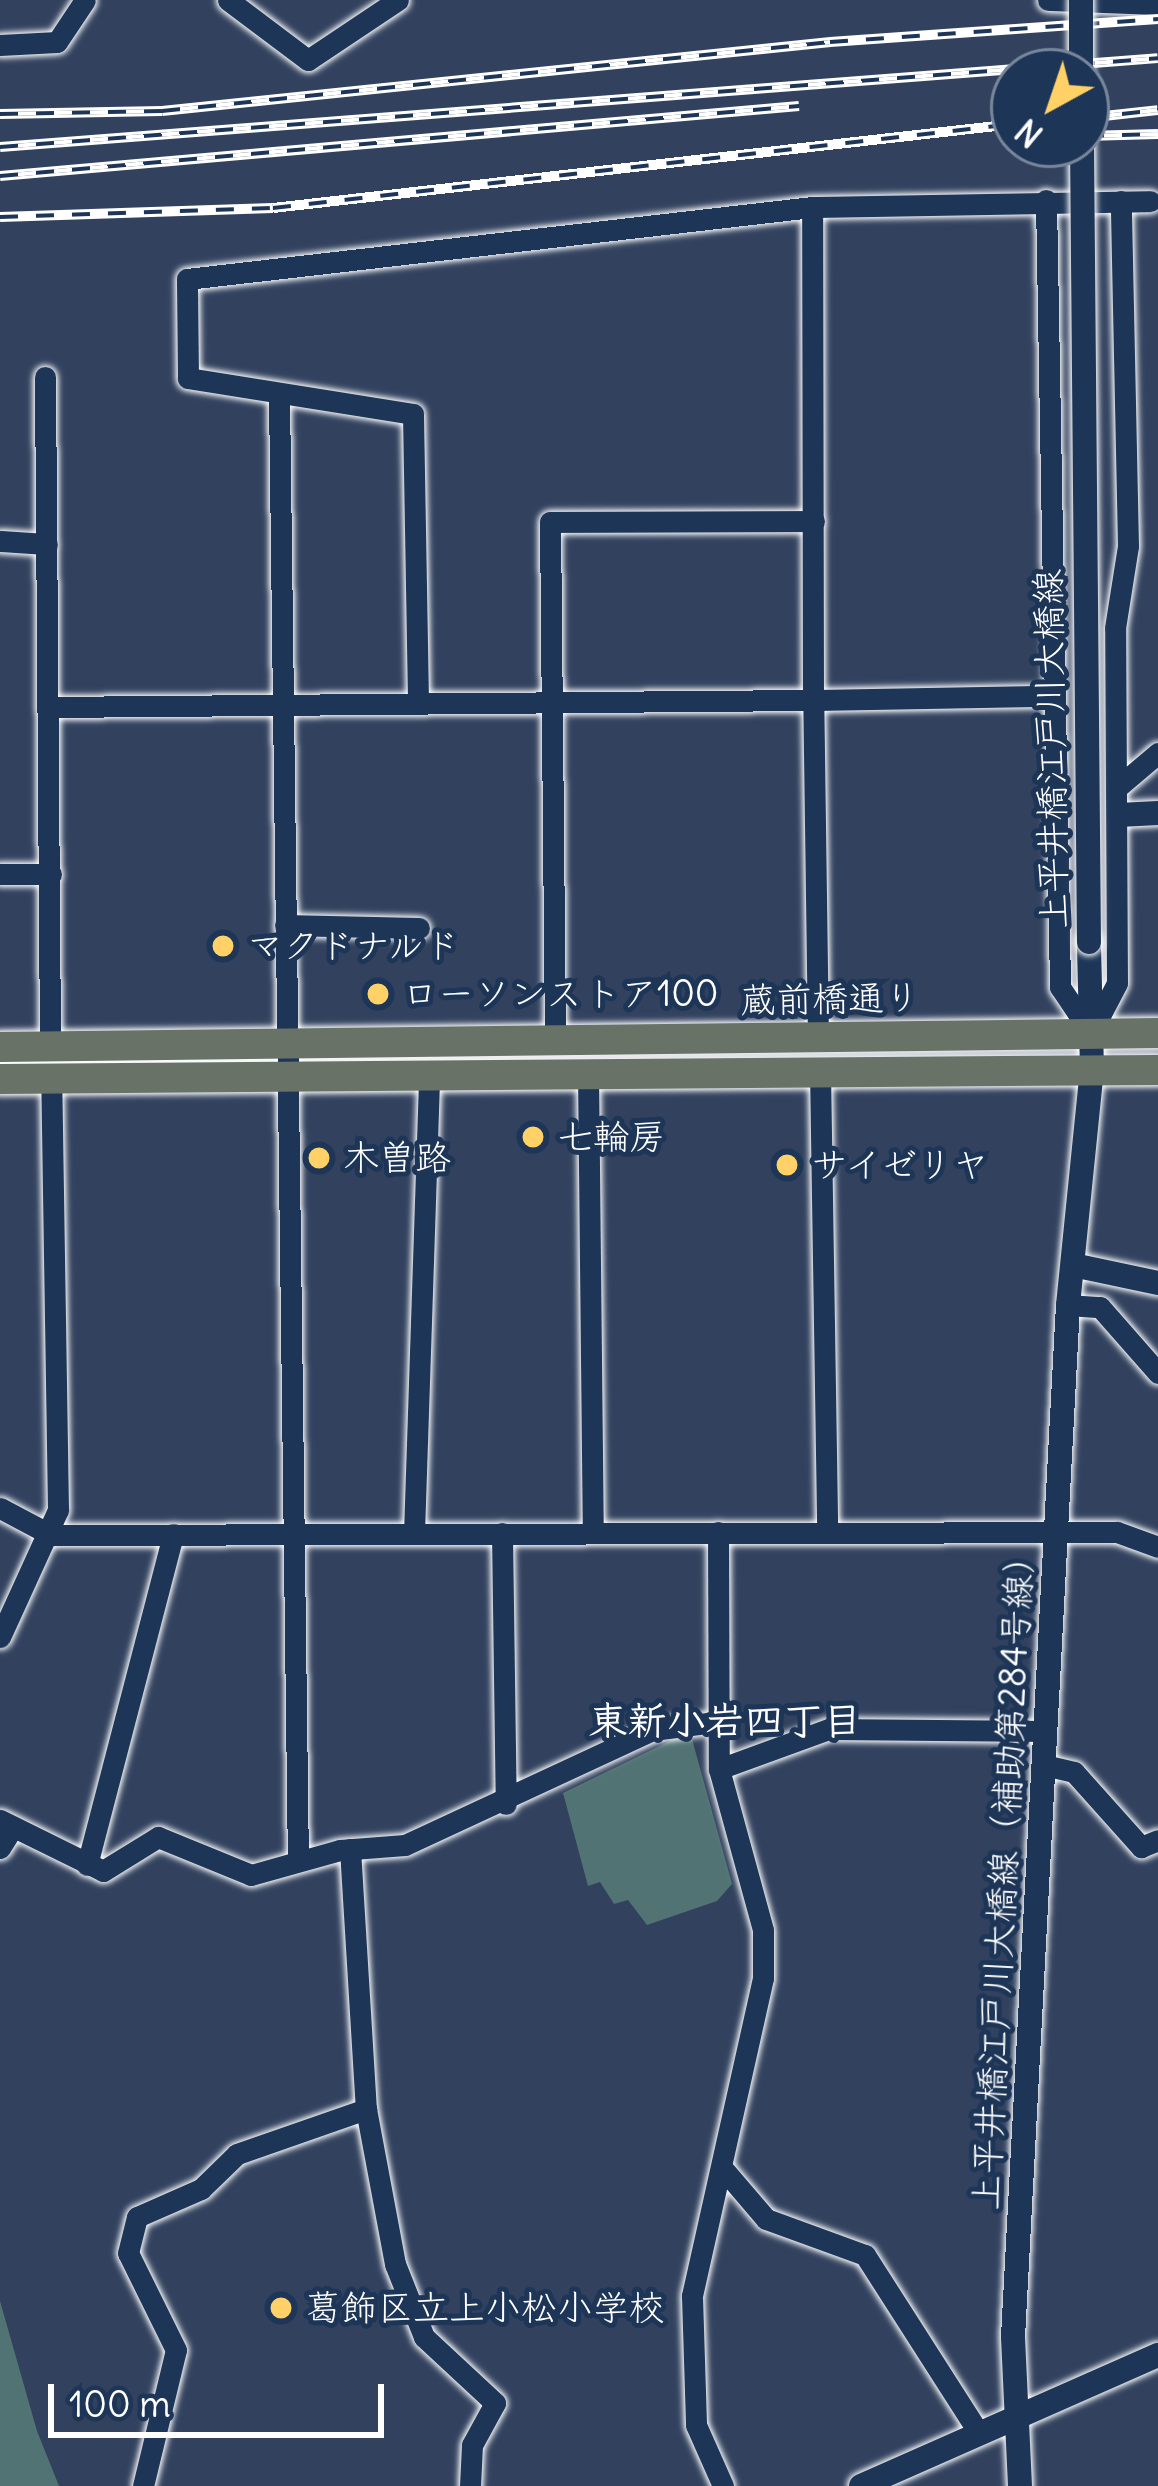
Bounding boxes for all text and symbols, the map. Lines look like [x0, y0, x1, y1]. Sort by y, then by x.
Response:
north arrow [990, 48, 1110, 168]
text: N [1007, 110, 1051, 157]
street label: 上平井橋江戸川大橋線 [1026, 569, 1076, 929]
place label: マクドナルド [247, 924, 463, 968]
marker: マクドナルド [210, 933, 236, 959]
place label: ローソンストア100 [402, 972, 716, 1016]
street label: 蔵前橋通り [740, 976, 920, 1022]
marker: ローソンストア100 [365, 981, 391, 1007]
place label: 七輪房 [557, 1115, 665, 1159]
marker: 七輪房 [520, 1124, 546, 1150]
place label: 木曽路 [343, 1136, 451, 1180]
place label: サイゼリヤ [811, 1143, 991, 1187]
marker: 木曽路 [306, 1145, 332, 1171]
marker: サイゼリヤ [774, 1152, 800, 1178]
street label: 上平井橋江戸川大橋線（補助第284号線） [964, 1537, 1042, 2211]
district label: 東新小岩四丁目 [589, 1698, 861, 1744]
place label: 葛飾区立上小松小学校 [305, 2286, 665, 2330]
marker: 葛飾区立上小松小学校 [268, 2295, 294, 2321]
scale bar [54, 2360, 390, 2434]
text: 100 m [69, 2382, 171, 2427]

